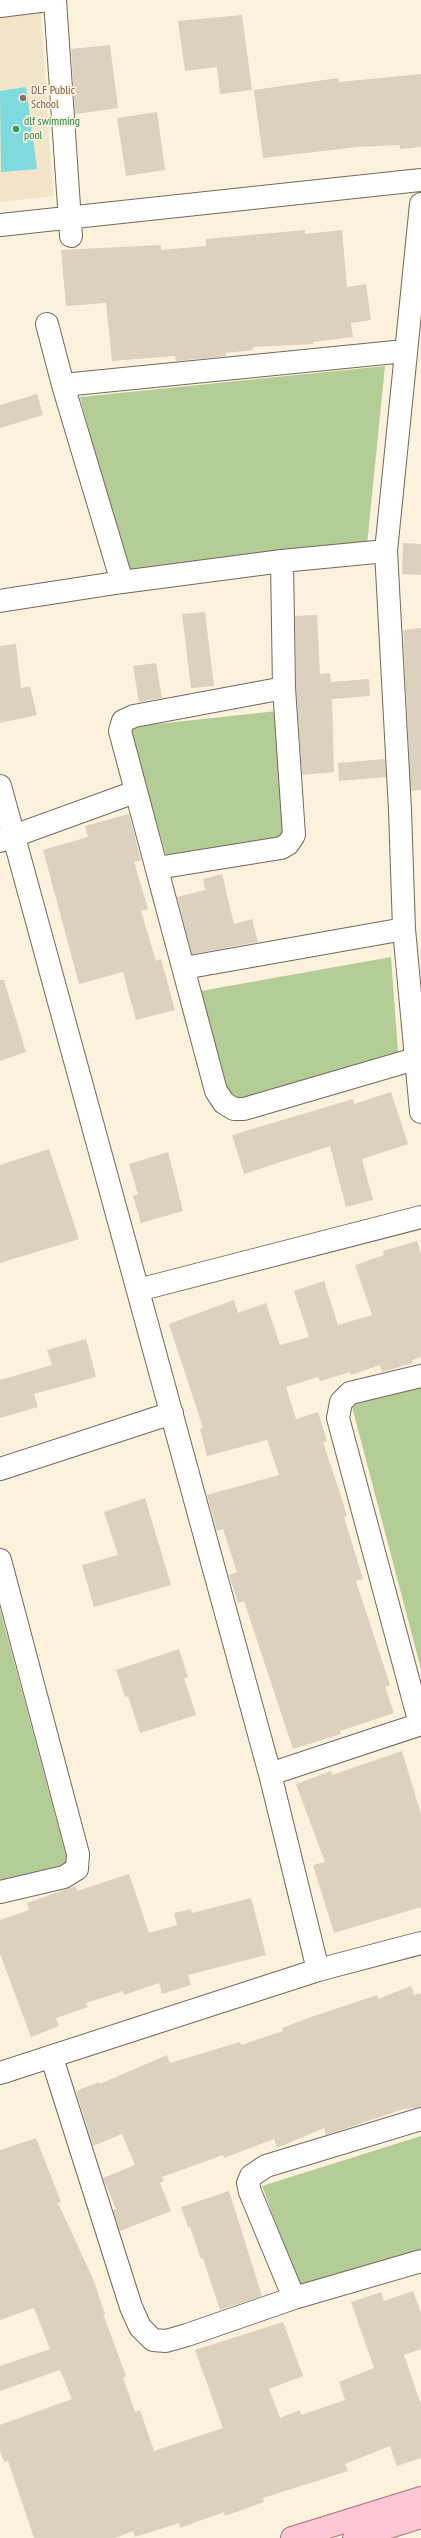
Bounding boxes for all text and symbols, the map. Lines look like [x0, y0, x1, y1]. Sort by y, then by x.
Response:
place label: DLF Public School [31, 84, 75, 112]
marker: DLF Public School [18, 93, 28, 103]
place label: dlf swimming pool [24, 115, 80, 143]
marker: dlf swimming pool [11, 124, 21, 134]

